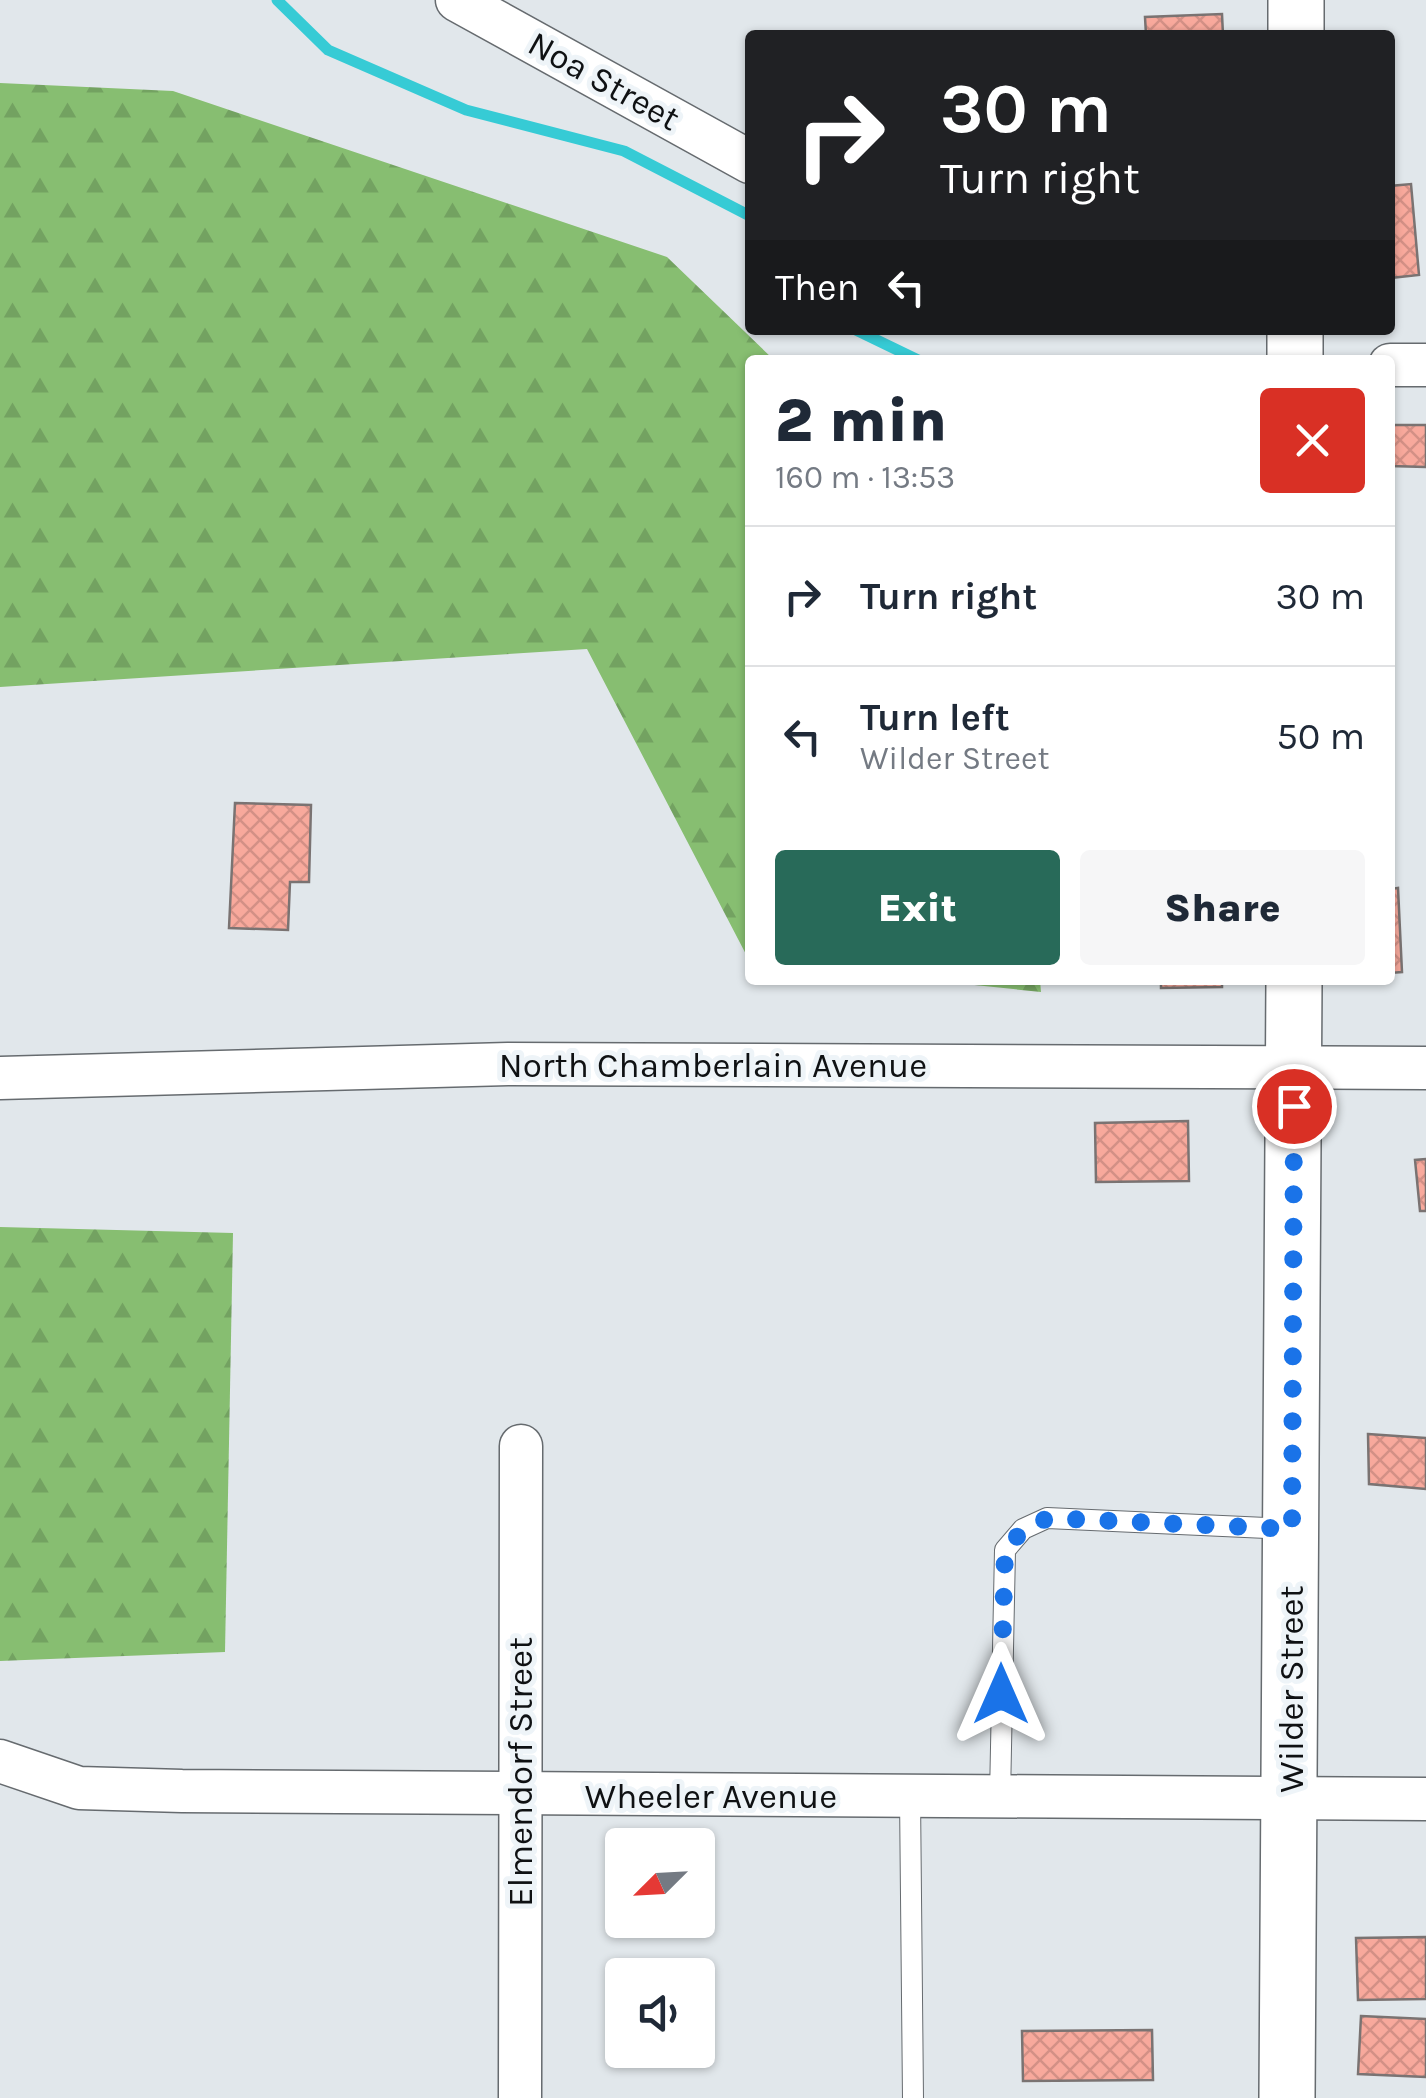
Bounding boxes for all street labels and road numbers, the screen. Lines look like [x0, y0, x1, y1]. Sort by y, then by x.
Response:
street label: Noa Street [521, 23, 687, 139]
street label: North Chamberlain Avenue [499, 1045, 927, 1086]
street label: Wilder Street [1271, 1585, 1312, 1793]
street label: Elmendorf Street [500, 1637, 541, 1907]
street label: Wheeler Avenue [585, 1776, 837, 1817]

